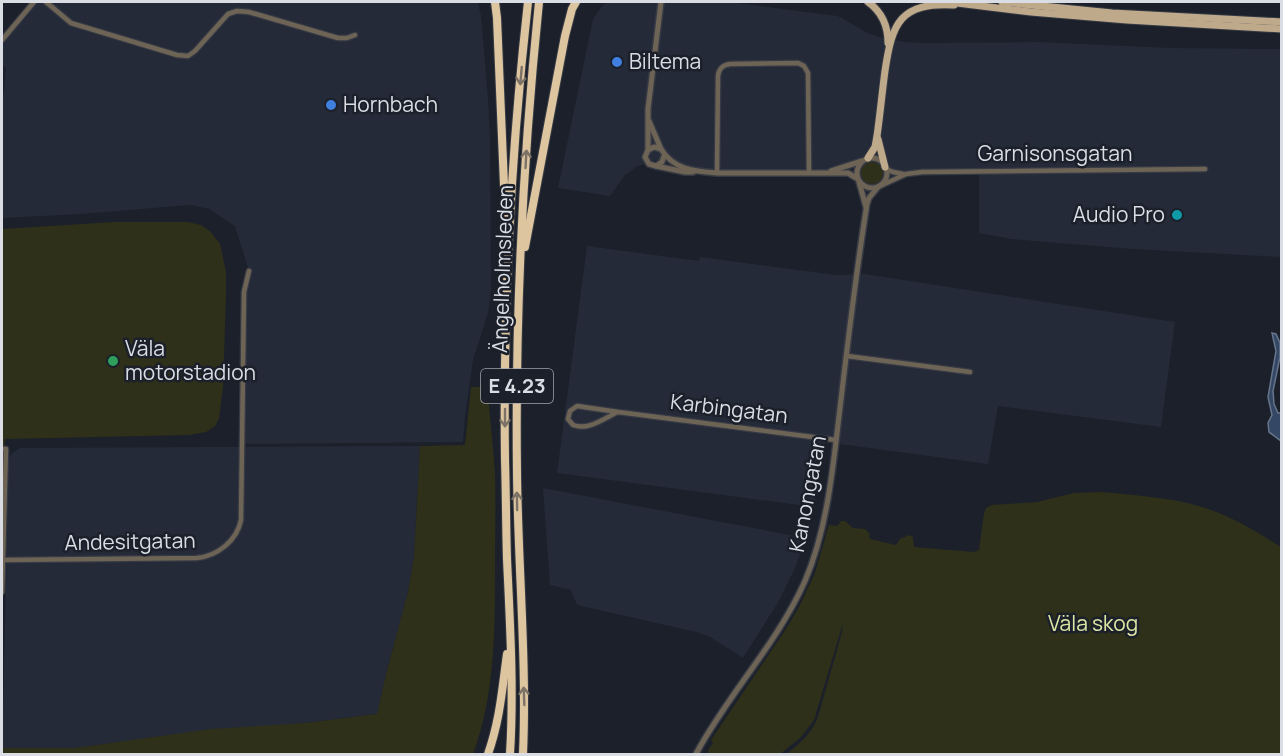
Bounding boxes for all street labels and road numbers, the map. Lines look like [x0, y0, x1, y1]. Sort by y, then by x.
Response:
street label: Garnisonsgatan [977, 139, 1133, 167]
street label: Ängelholmsleden [485, 184, 519, 353]
road number: E 4.23 [481, 369, 553, 403]
street label: Karbingatan [669, 387, 789, 429]
street label: Kanongatan [782, 433, 832, 554]
street label: Andesitgatan [64, 526, 196, 556]

